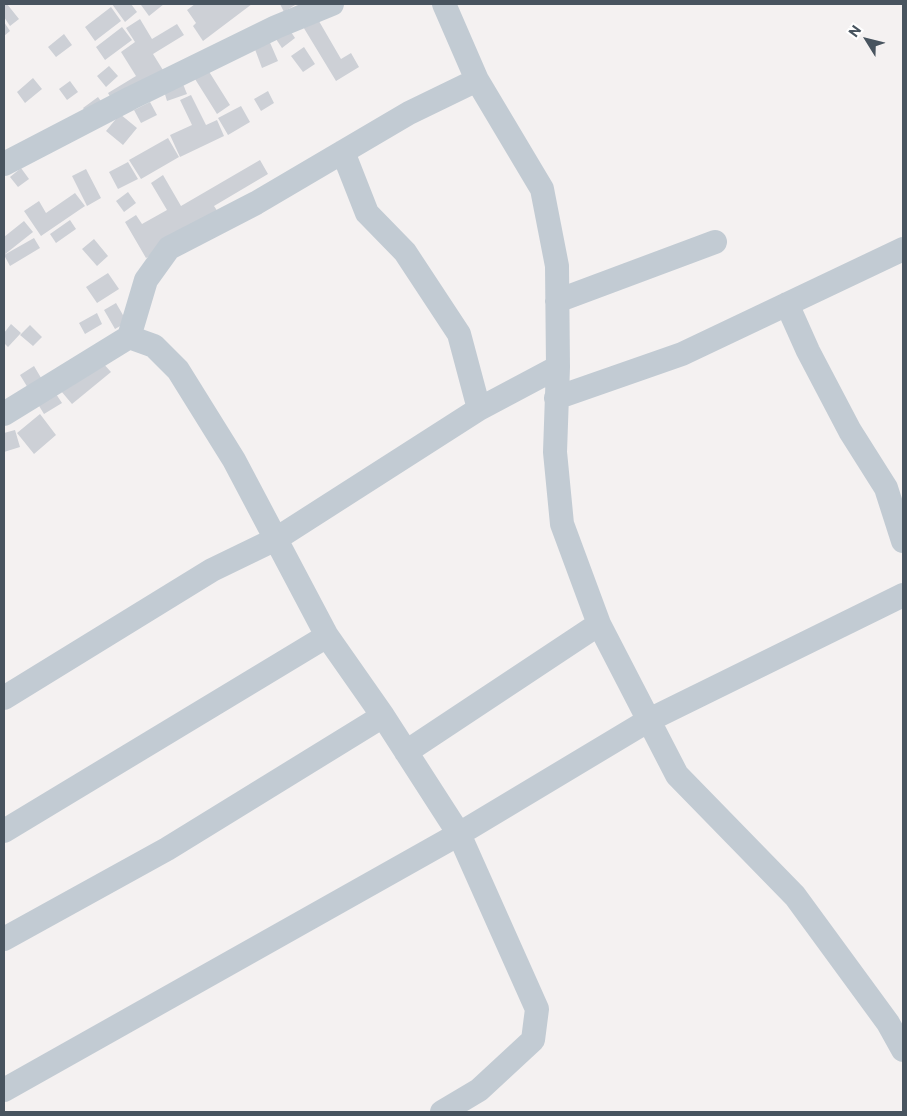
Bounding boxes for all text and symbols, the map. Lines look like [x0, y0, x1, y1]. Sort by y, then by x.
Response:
north arrow [842, 15, 892, 65]
text: N [844, 22, 864, 40]

